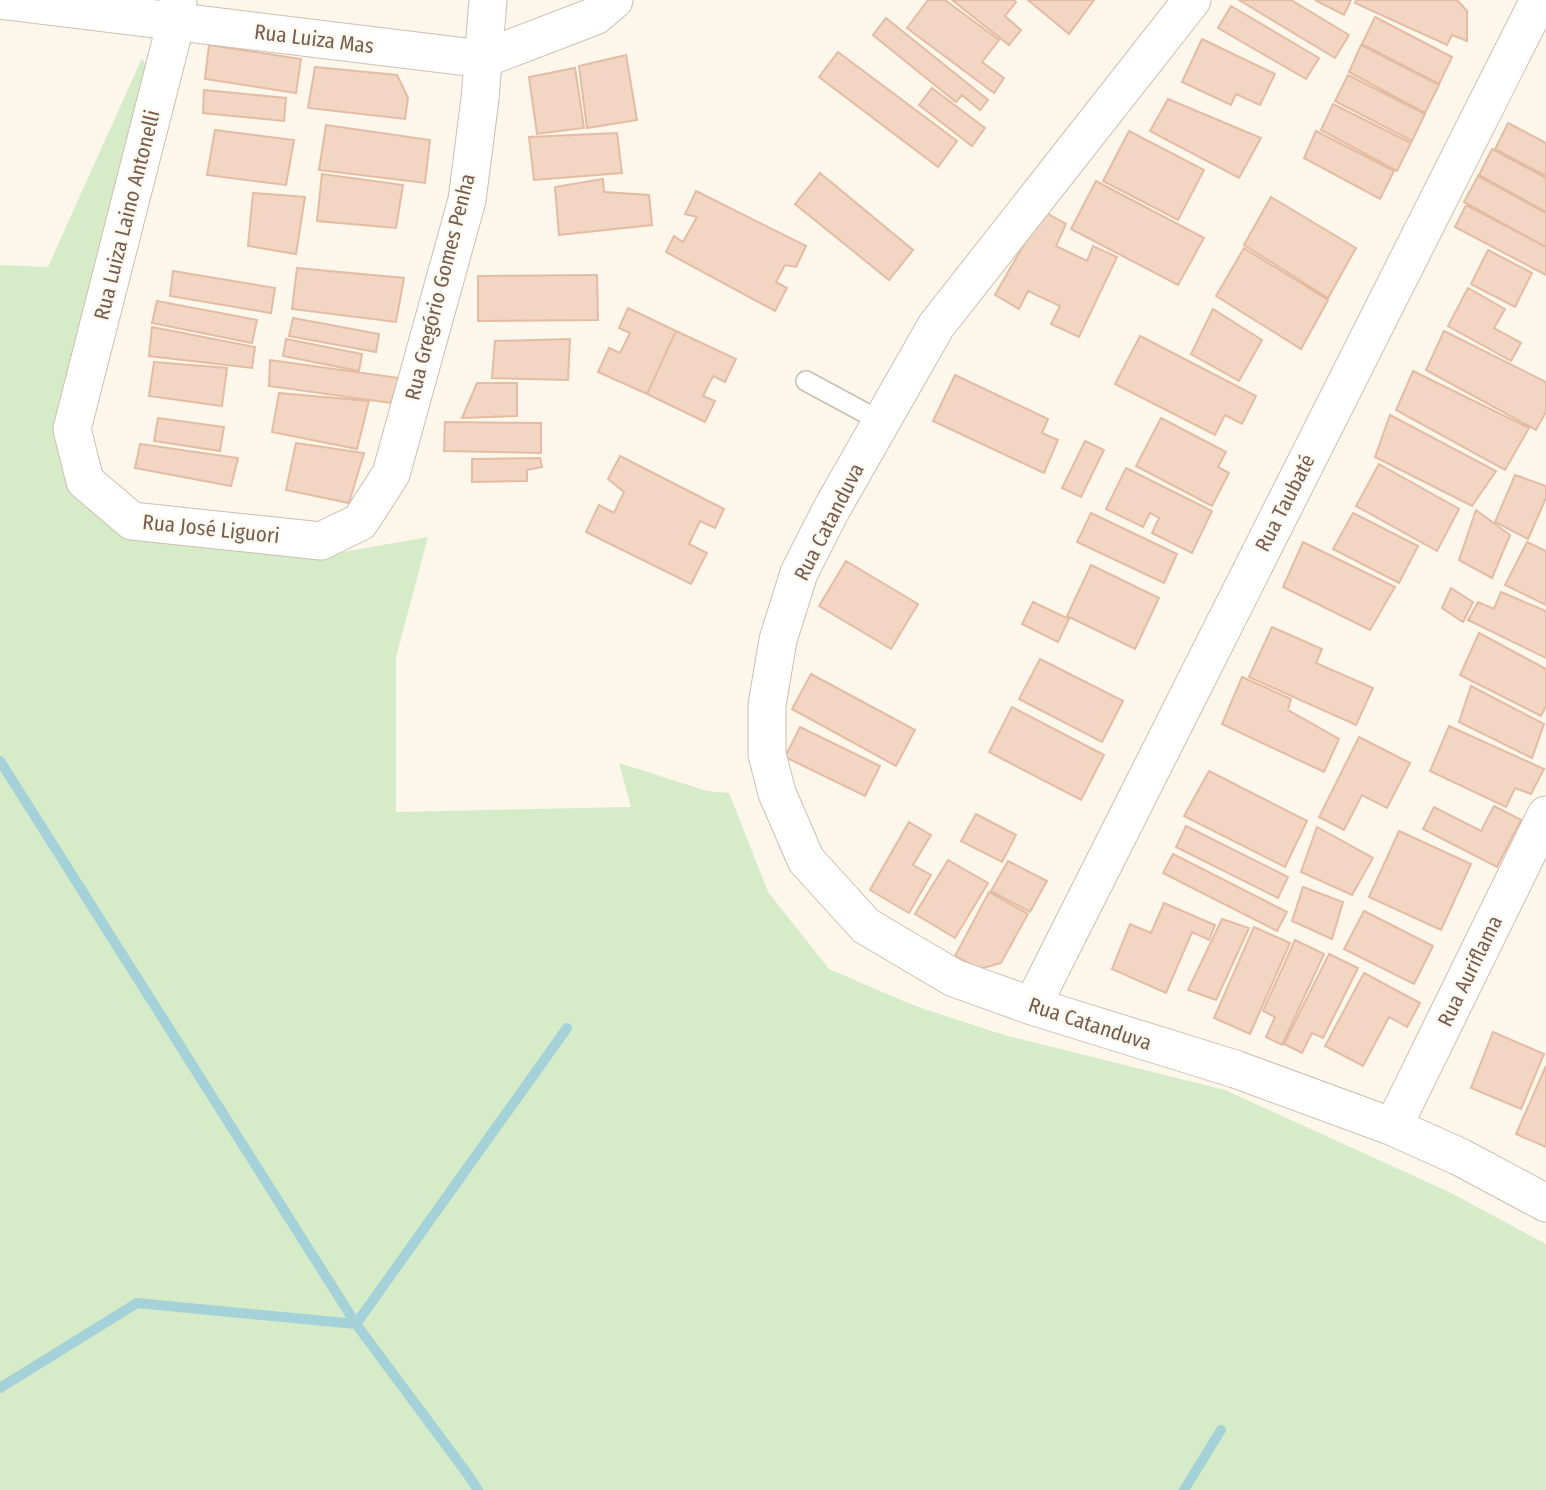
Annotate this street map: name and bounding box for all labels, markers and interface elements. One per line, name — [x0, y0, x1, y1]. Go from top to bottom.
street label: Rua Luiza Mas — [253, 19, 375, 59]
street label: Rua Luiza Laino Antonelli — [88, 107, 166, 323]
street label: Rua Gregório Gomes Penha — [399, 171, 481, 403]
street label: Rua Taubaté — [1249, 450, 1321, 556]
street label: Rua Catanduva — [788, 459, 870, 585]
street label: Rua José Liguori — [141, 509, 281, 549]
street label: Rua Auriflama — [1432, 911, 1508, 1031]
street label: Rua Catanduva — [1025, 992, 1155, 1056]

